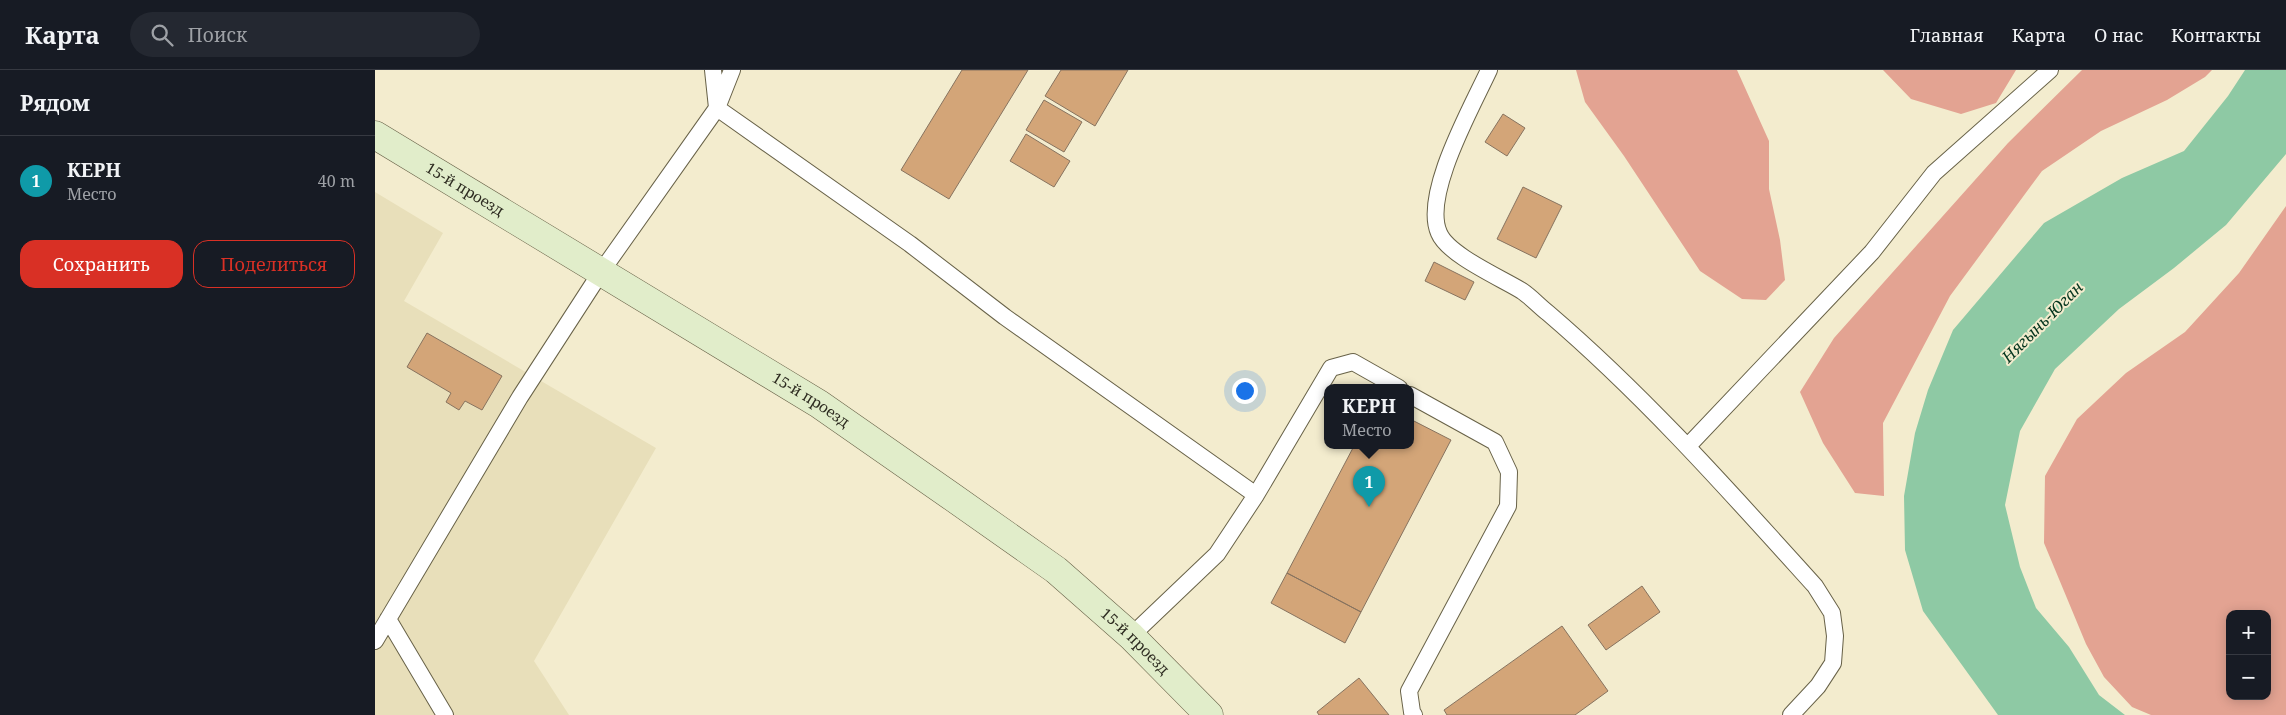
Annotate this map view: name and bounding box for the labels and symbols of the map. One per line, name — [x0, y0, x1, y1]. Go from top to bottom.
street label: 15-й проезд — [422, 157, 508, 220]
water label: Нягынь-Юган — [1996, 276, 2088, 368]
street label: 15-й проезд — [769, 367, 854, 431]
your location — [1232, 378, 1258, 404]
pin: 1 — [1353, 466, 1385, 507]
street label: 15-й проезд — [1097, 603, 1174, 678]

